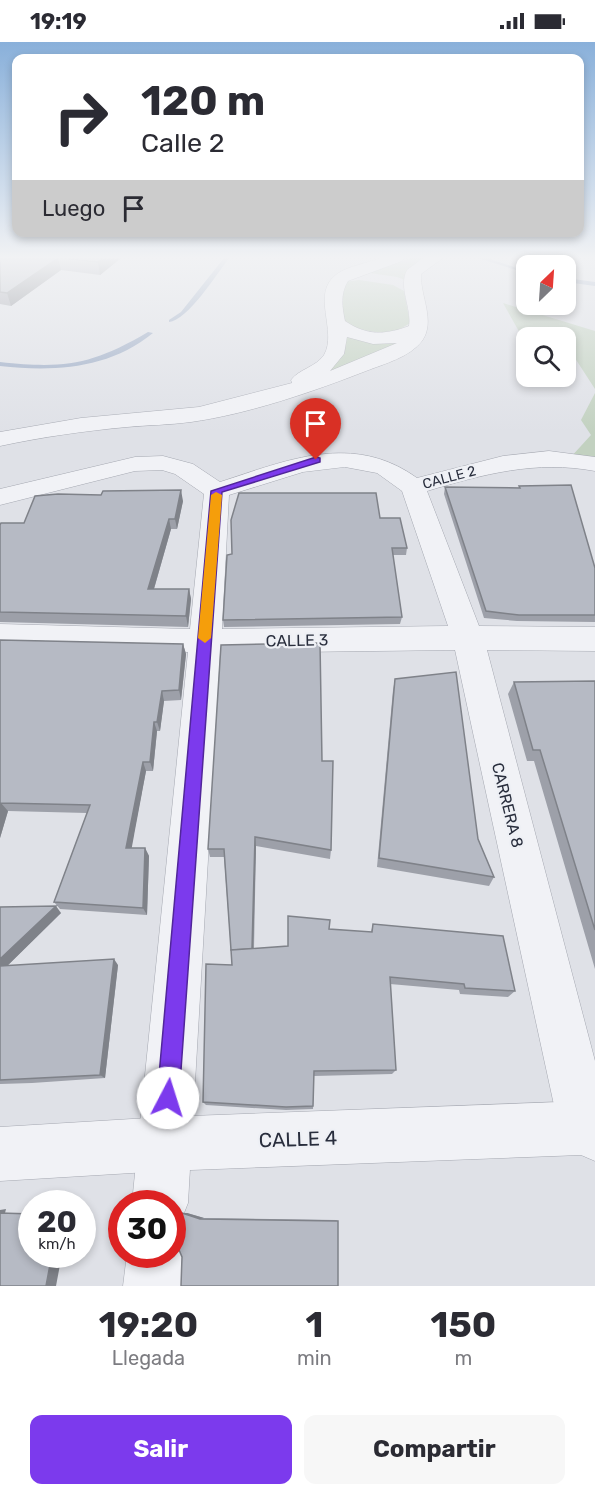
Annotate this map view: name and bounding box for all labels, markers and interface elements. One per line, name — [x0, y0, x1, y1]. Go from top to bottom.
text: 19:19 — [30, 8, 87, 35]
text: 120 m — [141, 76, 265, 126]
icon: right — [42, 78, 120, 156]
text: Calle 2 — [141, 127, 225, 159]
icon: arrive — [117, 192, 150, 225]
text: Luego — [42, 195, 105, 222]
north arrow — [516, 255, 576, 315]
map controls — [516, 255, 576, 387]
button: search — [516, 327, 576, 387]
pin — [290, 398, 341, 460]
icon: arrive — [299, 407, 332, 440]
street label: CALLE 2 — [421, 462, 478, 493]
street label: CALLE 3 — [266, 630, 328, 651]
street label: CARRERA 8 — [488, 761, 527, 850]
position arrow — [136, 1066, 200, 1130]
street label: CALLE 4 — [258, 1126, 338, 1152]
speed limit sign: 30 — [108, 1190, 186, 1268]
text: 20 — [37, 1204, 77, 1240]
text: km/h — [38, 1235, 76, 1253]
text: 19:20 — [99, 1303, 198, 1346]
text: 1 — [305, 1303, 323, 1346]
text: 150 — [431, 1303, 496, 1346]
text: Llegada — [112, 1346, 185, 1370]
text: min — [297, 1346, 332, 1370]
text: m — [454, 1346, 472, 1370]
button: Salir — [30, 1415, 292, 1484]
button: Compartir — [304, 1415, 565, 1484]

